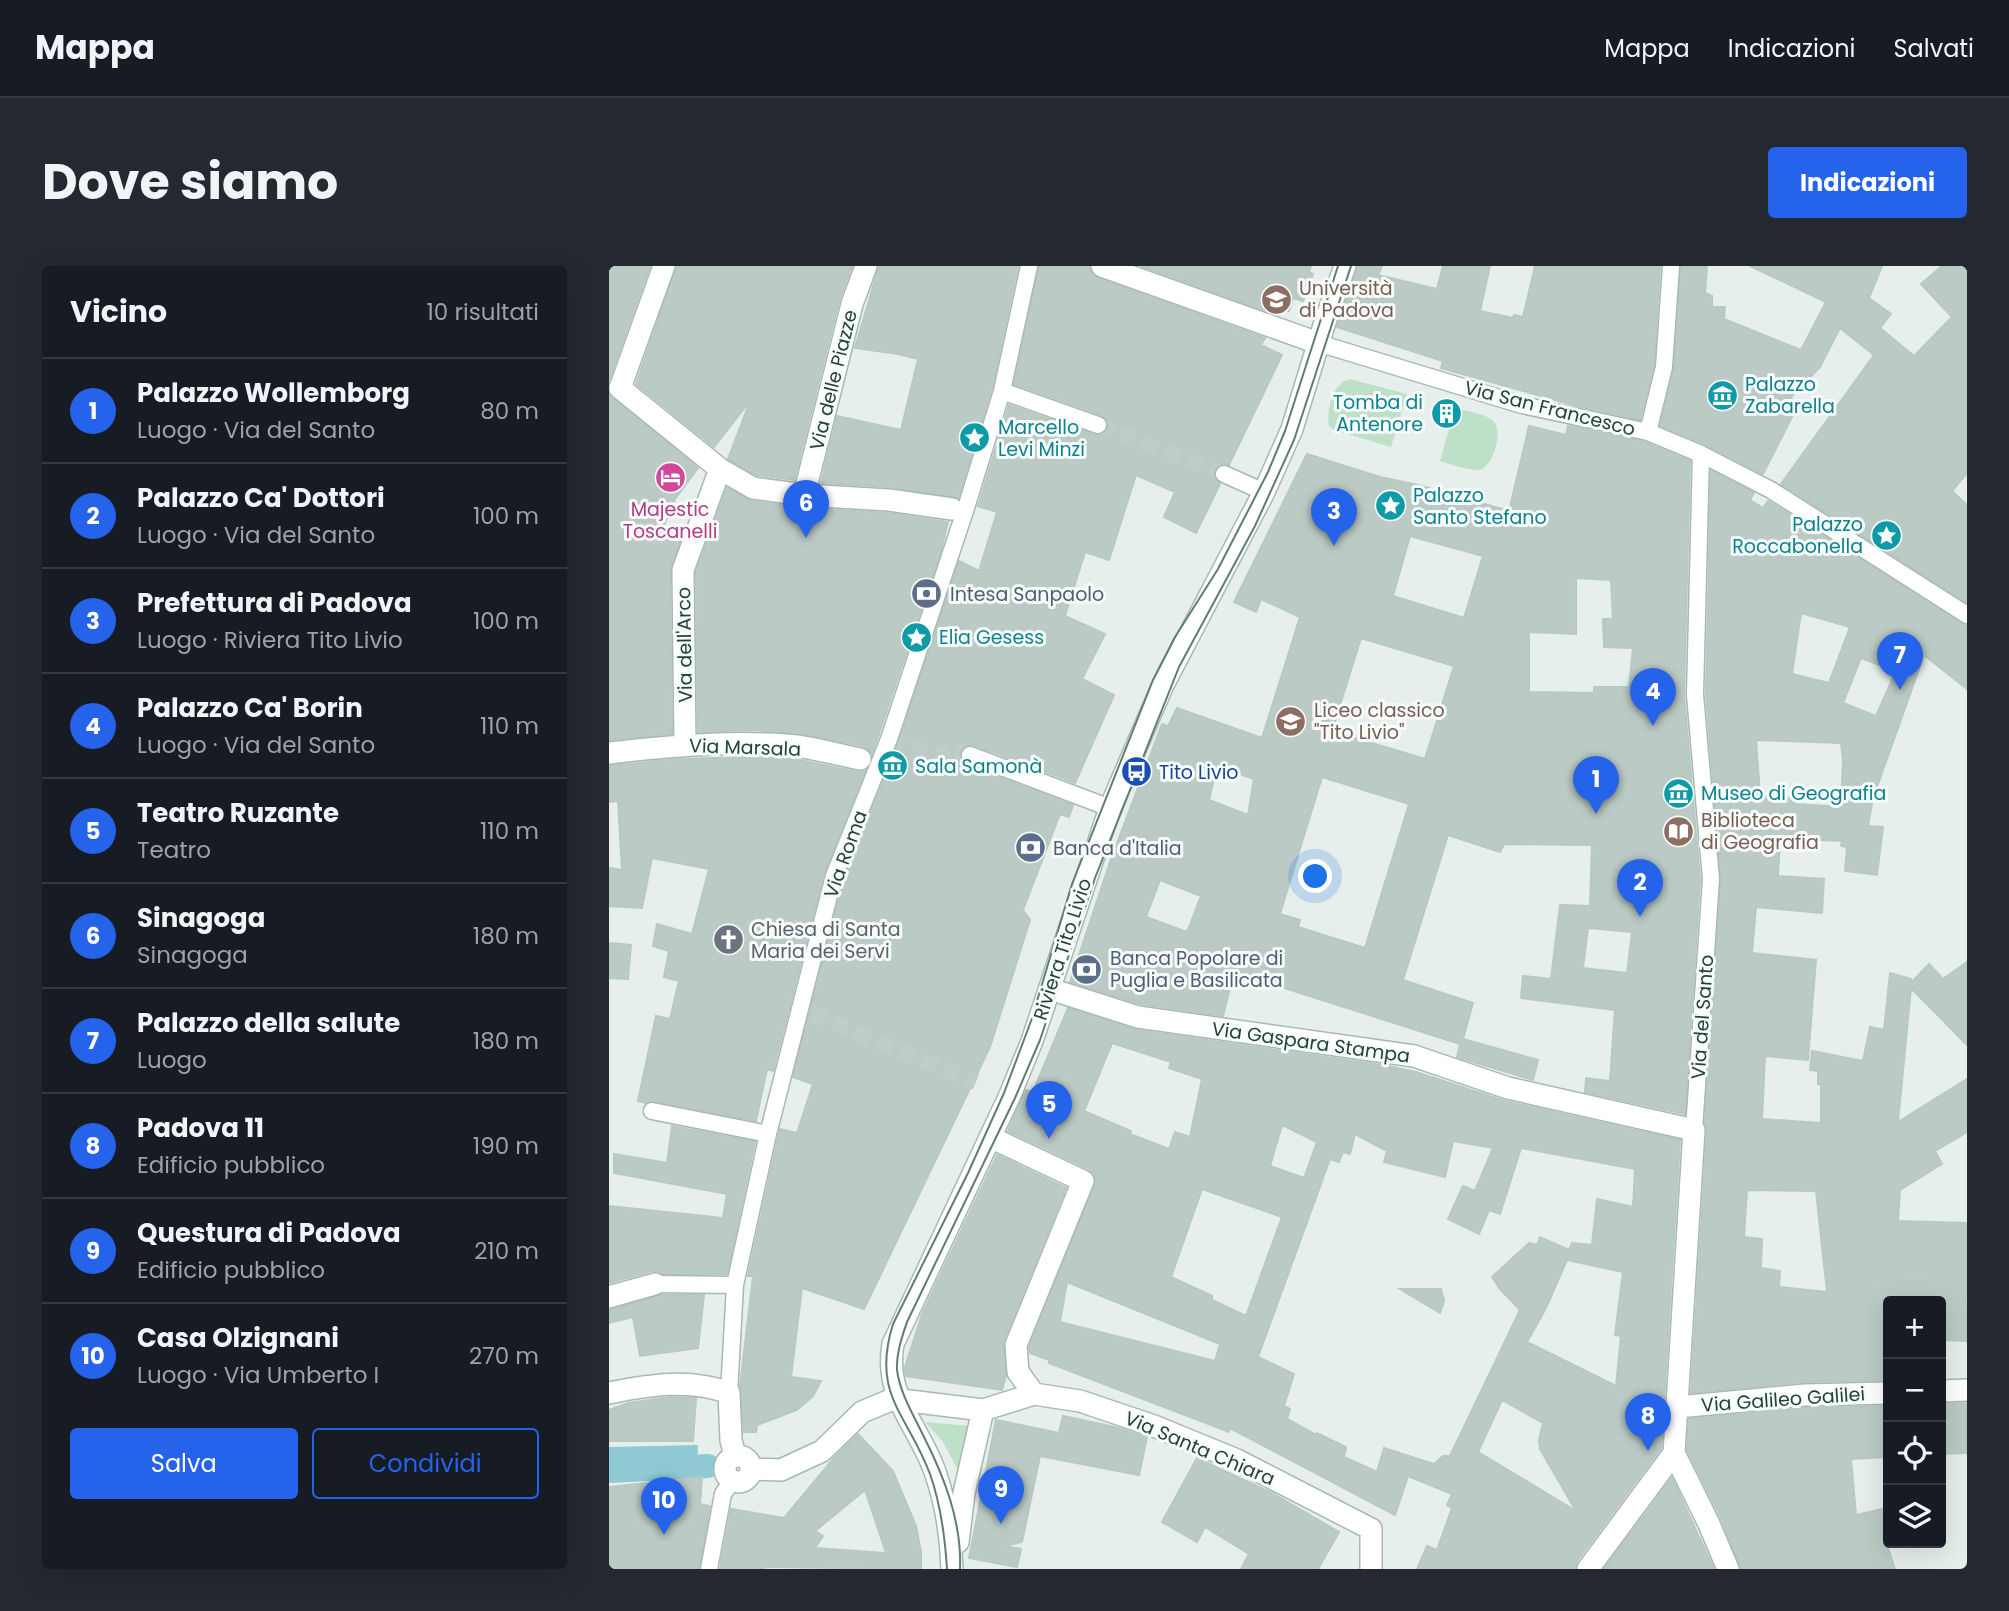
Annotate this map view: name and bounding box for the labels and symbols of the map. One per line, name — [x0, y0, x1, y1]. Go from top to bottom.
place label: Università di Padova — [1299, 275, 1394, 324]
school or university icon: Università di Padova — [1259, 282, 1293, 316]
street label: Via delle Piazze — [803, 307, 864, 453]
place label: Palazzo Zabarella — [1745, 371, 1835, 420]
street label: Via San Francesco — [1462, 374, 1638, 443]
museum icon: Palazzo Zabarella — [1705, 378, 1739, 412]
place label: Tomba di Antenore — [1333, 389, 1423, 438]
building icon: Tomba di Antenore — [1429, 396, 1463, 430]
place label: Marcello Levi Minzi — [998, 414, 1085, 463]
place icon: Marcello Levi Minzi — [958, 421, 992, 455]
hotel icon: Majestic Toscanelli — [653, 461, 687, 495]
pin: 6 — [783, 480, 829, 538]
place label: Palazzo Santo Stefano — [1413, 482, 1547, 531]
pin: 3 — [1311, 488, 1357, 546]
place icon: Palazzo Santo Stefano — [1373, 489, 1407, 523]
place label: Majestic Toscanelli — [623, 496, 717, 545]
place label: Palazzo Roccabonella — [1732, 511, 1863, 560]
place icon: Palazzo Roccabonella — [1869, 518, 1903, 552]
bank icon: Intesa Sanpaolo — [910, 577, 944, 611]
place label: Intesa Sanpaolo — [950, 581, 1104, 608]
street label: Via dell'Arco — [670, 587, 699, 703]
place icon: Elia Gesess — [899, 620, 933, 654]
place label: Elia Gesess — [939, 624, 1044, 651]
pin: 7 — [1877, 632, 1923, 690]
pin: 4 — [1630, 668, 1676, 726]
place label: Liceo classico "Tito Livio" — [1314, 697, 1445, 746]
school or university icon: Liceo classico "Tito Livio" — [1274, 704, 1308, 738]
street label: Via Marsala — [689, 732, 801, 763]
museum icon: Sala Samonà — [875, 749, 909, 783]
place label: Sala Samonà — [915, 753, 1042, 780]
bus stop icon: Tito Livio — [1119, 755, 1153, 789]
pin: 1 — [1573, 756, 1619, 814]
place label: Tito Livio — [1159, 759, 1238, 786]
museum icon: Museo di Geografia — [1661, 776, 1695, 810]
place label: Museo di Geografia — [1701, 780, 1886, 807]
street label: Via Roma — [817, 807, 874, 902]
place label: Biblioteca di Geografia — [1701, 807, 1819, 856]
library icon: Biblioteca di Geografia — [1661, 814, 1695, 848]
bank icon: Banca d'Italia — [1013, 831, 1047, 865]
place label: Banca d'Italia — [1053, 835, 1182, 862]
your location — [1298, 859, 1332, 893]
pin: 2 — [1617, 859, 1663, 917]
street label: Riviera Tito Livio — [1027, 875, 1098, 1024]
place label: Chiesa di Santa Maria dei Servi — [751, 916, 901, 965]
church icon: Chiesa di Santa Maria dei Servi — [711, 923, 745, 957]
place label: Banca Popolare di Puglia e Basilicata — [1110, 945, 1283, 994]
bank icon: Banca Popolare di Puglia e Basilicata — [1070, 952, 1104, 986]
street label: Via del Santo — [1685, 954, 1720, 1080]
street label: Via Gaspara Stampa — [1210, 1015, 1412, 1070]
pin: 5 — [1026, 1081, 1072, 1139]
street label: Via Galileo Galilei — [1700, 1380, 1866, 1419]
pin: 8 — [1625, 1393, 1671, 1451]
street label: Via Santa Chiara — [1121, 1405, 1279, 1492]
pin: 9 — [978, 1466, 1024, 1524]
pin: 10 — [641, 1477, 687, 1535]

